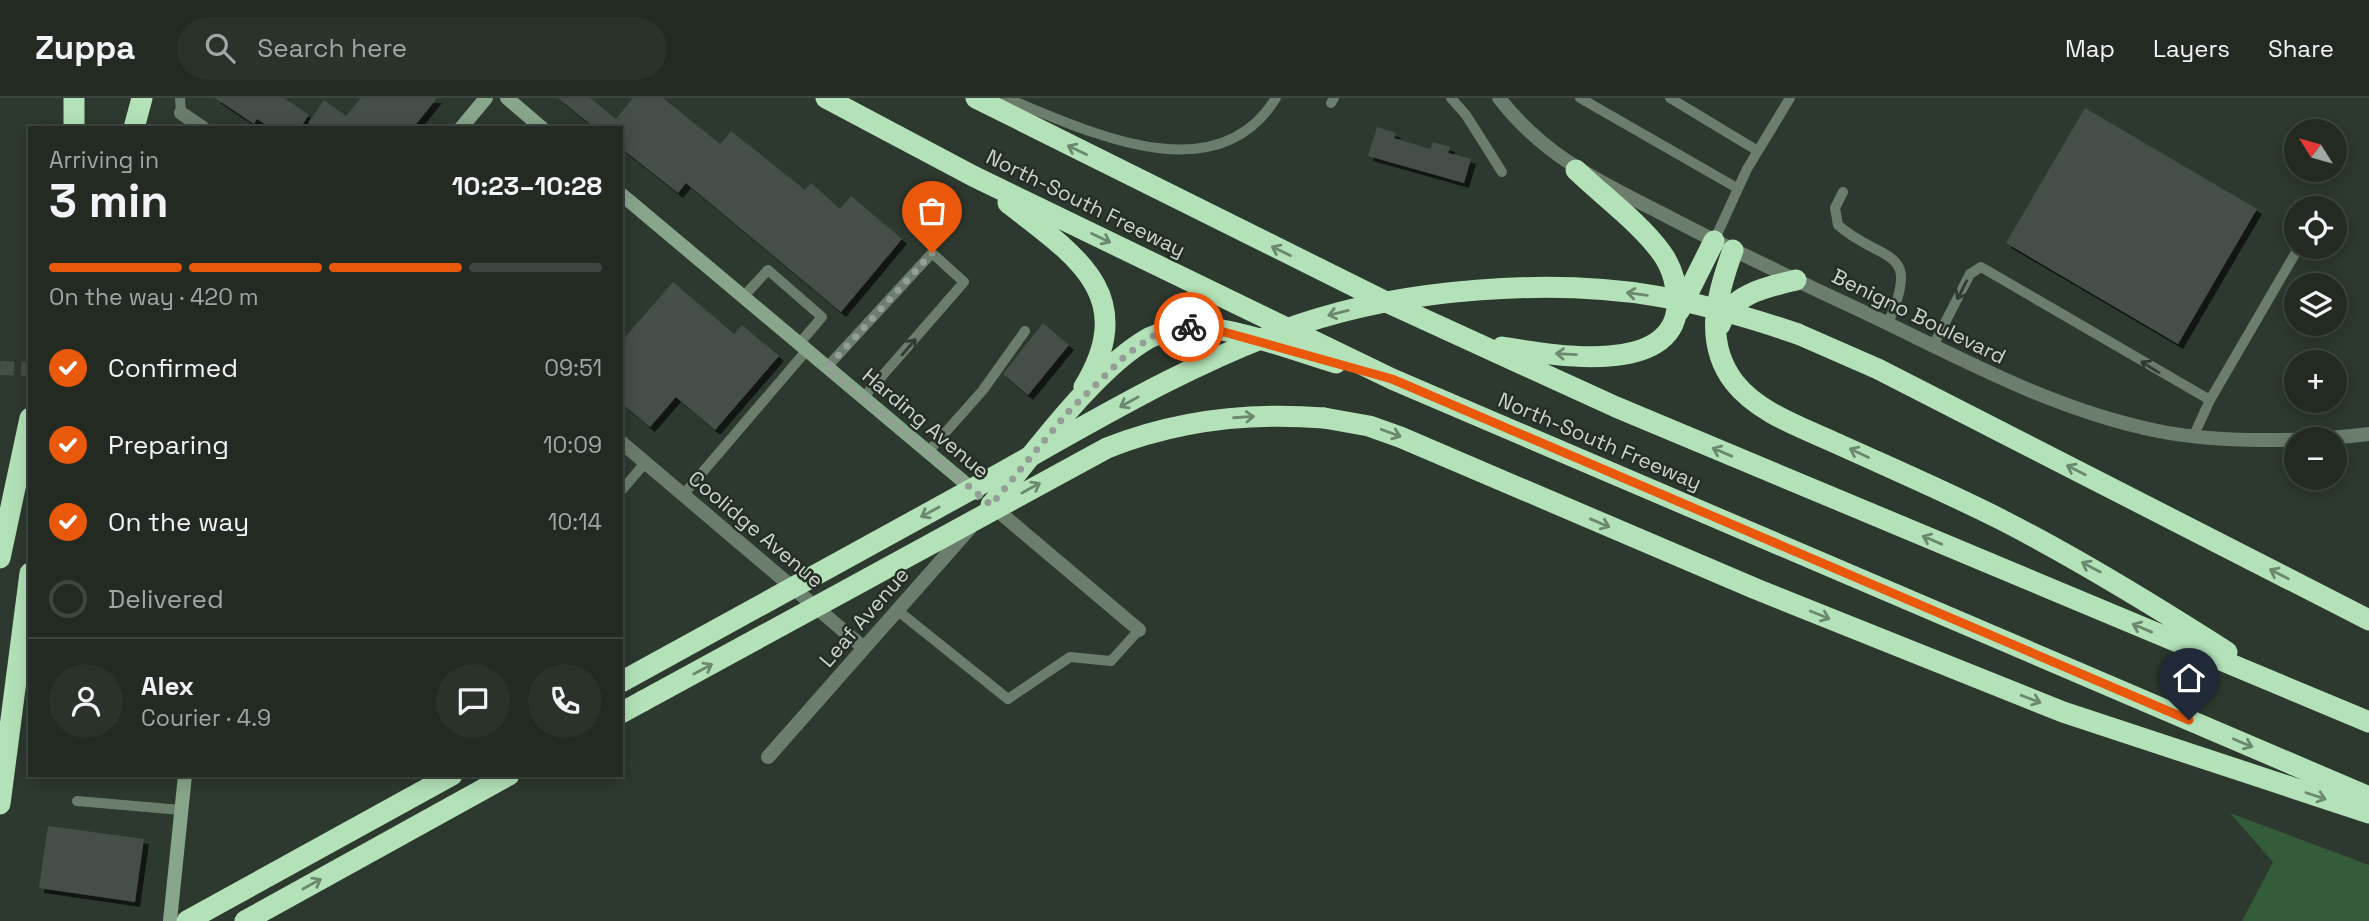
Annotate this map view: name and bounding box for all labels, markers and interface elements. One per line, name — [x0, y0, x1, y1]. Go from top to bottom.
search box — [177, 17, 667, 80]
text: Zuppa — [35, 27, 135, 69]
icon: search — [201, 29, 239, 67]
text: Search here — [257, 31, 407, 65]
text: Map — [2065, 33, 2115, 64]
text: Layers — [2153, 33, 2230, 64]
text: Share — [2268, 33, 2334, 64]
north arrow — [2284, 119, 2347, 182]
map controls — [2284, 119, 2347, 490]
one-way arrow — [1067, 142, 1088, 156]
street label: North-South Freeway — [982, 143, 1190, 263]
text: Arriving in — [49, 145, 159, 175]
text: 10:23–10:28 — [452, 169, 602, 203]
text: 3 min — [49, 172, 169, 230]
pin — [902, 181, 962, 253]
icon: bag — [913, 192, 951, 230]
button: locate — [2284, 196, 2347, 259]
one-way arrow — [1090, 231, 1111, 245]
one-way arrow — [1271, 243, 1292, 257]
street label: Benigno Boulevard — [1828, 262, 2010, 370]
button: layers — [2284, 273, 2347, 336]
one-way arrow — [1954, 279, 1968, 300]
text: On the way · 420 m — [49, 282, 259, 312]
one-way arrow — [1626, 287, 1649, 300]
courier — [1154, 292, 1224, 362]
one-way arrow — [1327, 307, 1350, 320]
icon: bike — [1170, 308, 1208, 346]
one-way arrow — [901, 338, 917, 356]
one-way arrow — [1555, 347, 1577, 360]
icon: check — [49, 349, 87, 387]
button: + — [2284, 350, 2347, 413]
text: Confirmed — [108, 351, 238, 385]
text: 09:51 — [544, 353, 602, 383]
one-way arrow — [2141, 359, 2161, 373]
street label: Harding Avenue — [857, 362, 995, 484]
street label: North-South Freeway — [1494, 386, 1706, 496]
one-way arrow — [1120, 395, 1140, 409]
one-way arrow — [1233, 410, 1255, 423]
icon: check — [49, 426, 87, 464]
button: − — [2284, 427, 2347, 490]
text: Preparing — [108, 428, 229, 462]
one-way arrow — [1379, 428, 1401, 441]
text: 10:09 — [543, 430, 602, 460]
one-way arrow — [1711, 445, 1733, 458]
one-way arrow — [1848, 446, 1870, 459]
one-way arrow — [2066, 463, 2087, 477]
street label: Coolidge Avenue — [683, 465, 829, 593]
one-way arrow — [1020, 481, 1041, 494]
icon: check — [49, 503, 87, 541]
text: On the way — [108, 505, 249, 539]
one-way arrow — [920, 505, 941, 519]
text: 10:14 — [548, 507, 602, 537]
one-way arrow — [1589, 517, 1610, 530]
one-way arrow — [1921, 533, 1943, 546]
one-way arrow — [2081, 560, 2101, 574]
street label: Leaf Avenue — [813, 561, 915, 673]
one-way arrow — [2269, 567, 2290, 580]
text: Delivered — [108, 582, 224, 616]
one-way arrow — [1808, 609, 1830, 622]
one-way arrow — [2131, 620, 2153, 633]
pin — [2159, 648, 2219, 720]
icon: home — [2170, 659, 2208, 697]
one-way arrow — [692, 662, 713, 675]
button: person — [49, 664, 123, 738]
button: chat — [436, 664, 510, 738]
button: phone — [528, 664, 602, 738]
text: Alex — [141, 669, 194, 703]
one-way arrow — [2019, 694, 2041, 707]
text: Courier · 4.9 — [141, 703, 271, 733]
one-way arrow — [2232, 737, 2253, 750]
one-way arrow — [2305, 790, 2327, 803]
one-way arrow — [301, 877, 322, 890]

